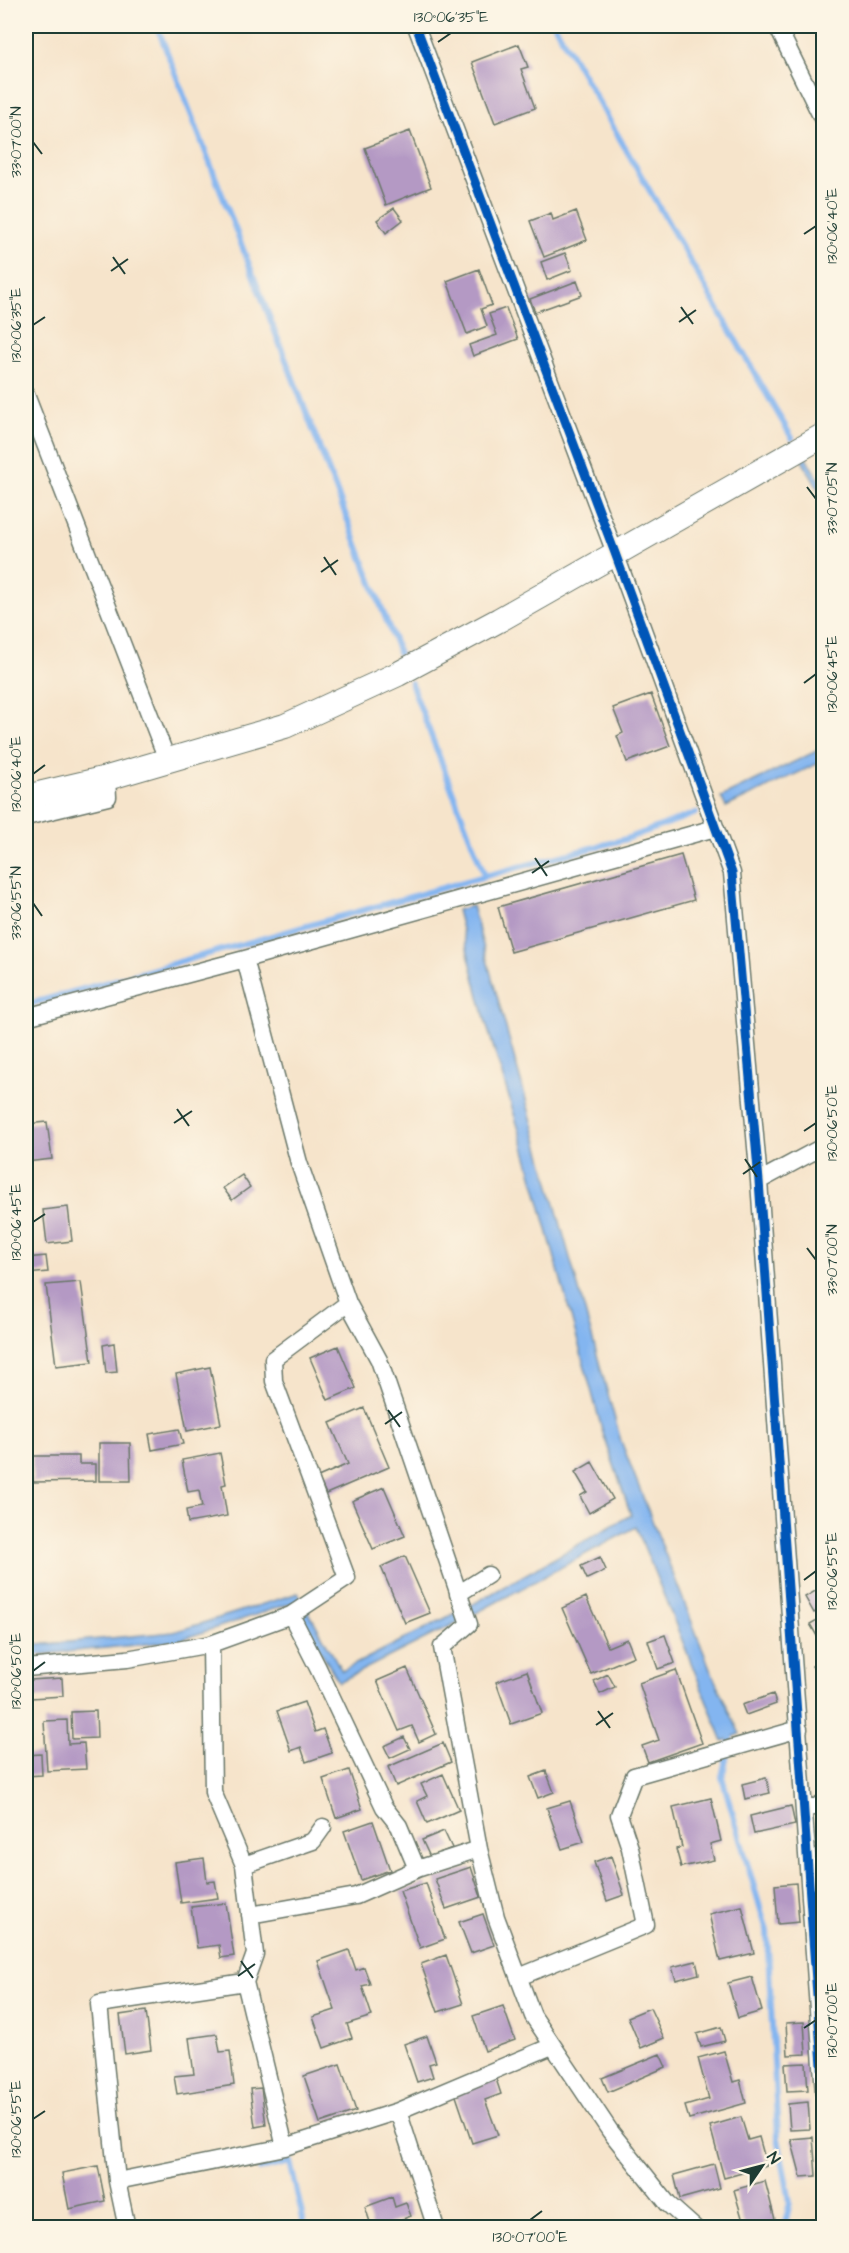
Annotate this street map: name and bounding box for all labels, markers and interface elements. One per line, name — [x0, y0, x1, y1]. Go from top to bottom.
text: 130°06'35"E — [414, 7, 488, 28]
text: 33°07'00"N — [6, 106, 27, 178]
text: 130°06'40"E — [822, 188, 843, 264]
text: 130°06'35"E — [6, 288, 27, 362]
text: 33°07'05"N — [822, 463, 843, 535]
text: 130°06'45"E — [822, 635, 843, 712]
text: 130°06'40"E — [6, 736, 27, 812]
text: 33°06'55"N — [6, 866, 27, 940]
text: 130°06'50"E — [822, 1085, 843, 1161]
text: 130°06'45"E — [6, 1183, 27, 1260]
text: 33°07'00"N — [822, 1224, 843, 1296]
text: 130°06'55"E — [822, 1532, 843, 1610]
text: 130°06'50"E — [6, 1633, 27, 1709]
text: 130°07'00"E — [822, 1982, 843, 2057]
text: 130°06'55"E — [6, 2080, 27, 2158]
north arrow — [732, 2136, 792, 2196]
text: N — [762, 2148, 785, 2168]
text: 130°07'00"E — [493, 2227, 568, 2248]

